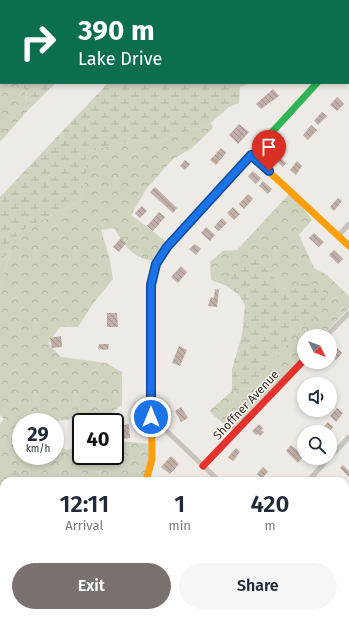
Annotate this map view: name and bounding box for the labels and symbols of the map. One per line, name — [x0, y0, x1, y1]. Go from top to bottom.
pin — [252, 130, 286, 171]
north arrow — [297, 329, 337, 369]
street label: Shoffner Avenue — [210, 367, 282, 443]
position arrow — [130, 396, 172, 438]
speed limit sign: 40 — [72, 413, 124, 465]

